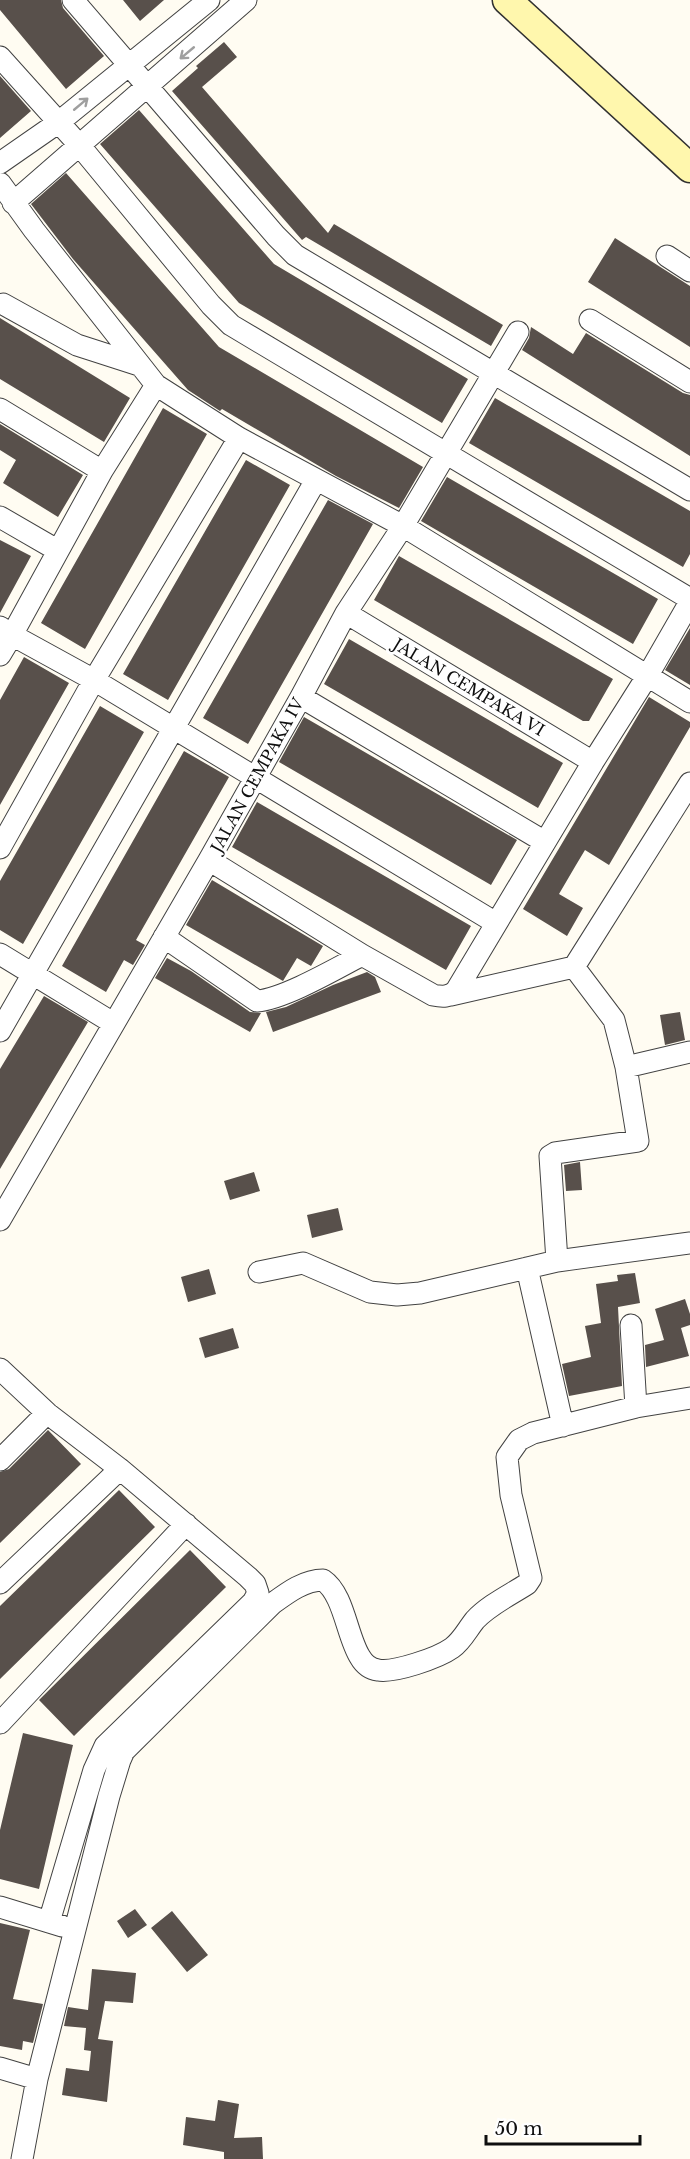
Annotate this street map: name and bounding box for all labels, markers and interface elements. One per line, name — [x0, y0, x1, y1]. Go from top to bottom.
one-way arrow — [180, 46, 195, 60]
one-way arrow — [73, 97, 89, 110]
street label: JALAN CEMPAKA VI — [388, 633, 548, 740]
street label: JALAN CEMPAKA IV — [205, 694, 308, 858]
scale bar — [486, 2108, 640, 2146]
text: 50 m — [495, 2118, 543, 2140]

